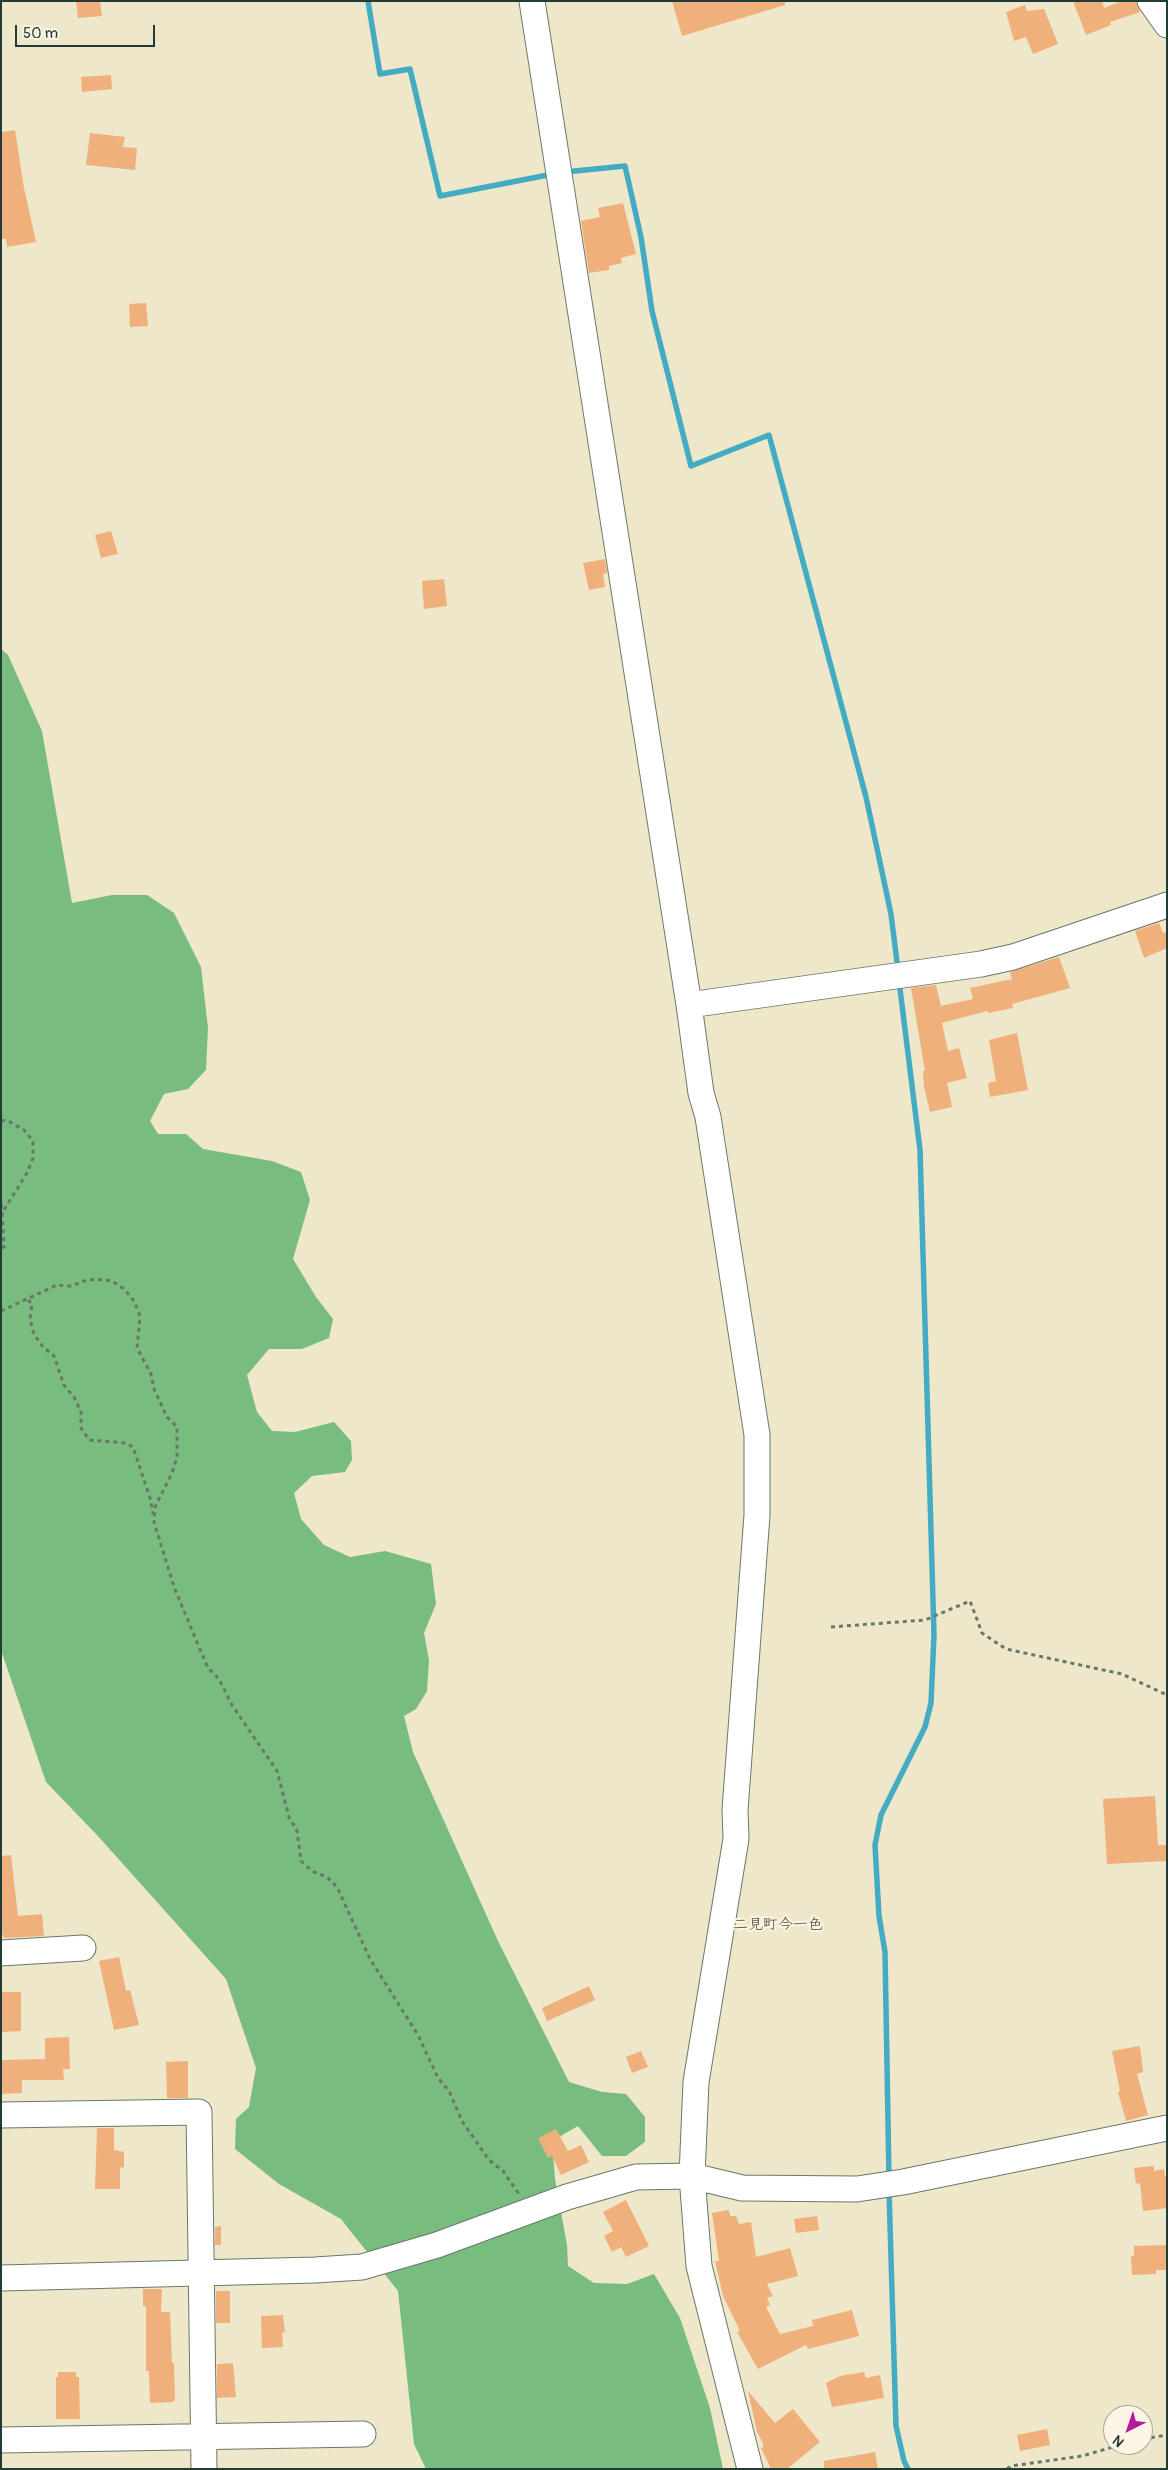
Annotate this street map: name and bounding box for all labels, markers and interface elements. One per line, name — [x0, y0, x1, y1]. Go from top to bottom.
scale bar — [18, 15, 158, 47]
text: 50 m — [23, 24, 58, 43]
district label: 二見町今一色 — [733, 1916, 823, 1934]
north arrow — [1103, 2405, 1153, 2455]
text: N — [1109, 2431, 1128, 2450]

